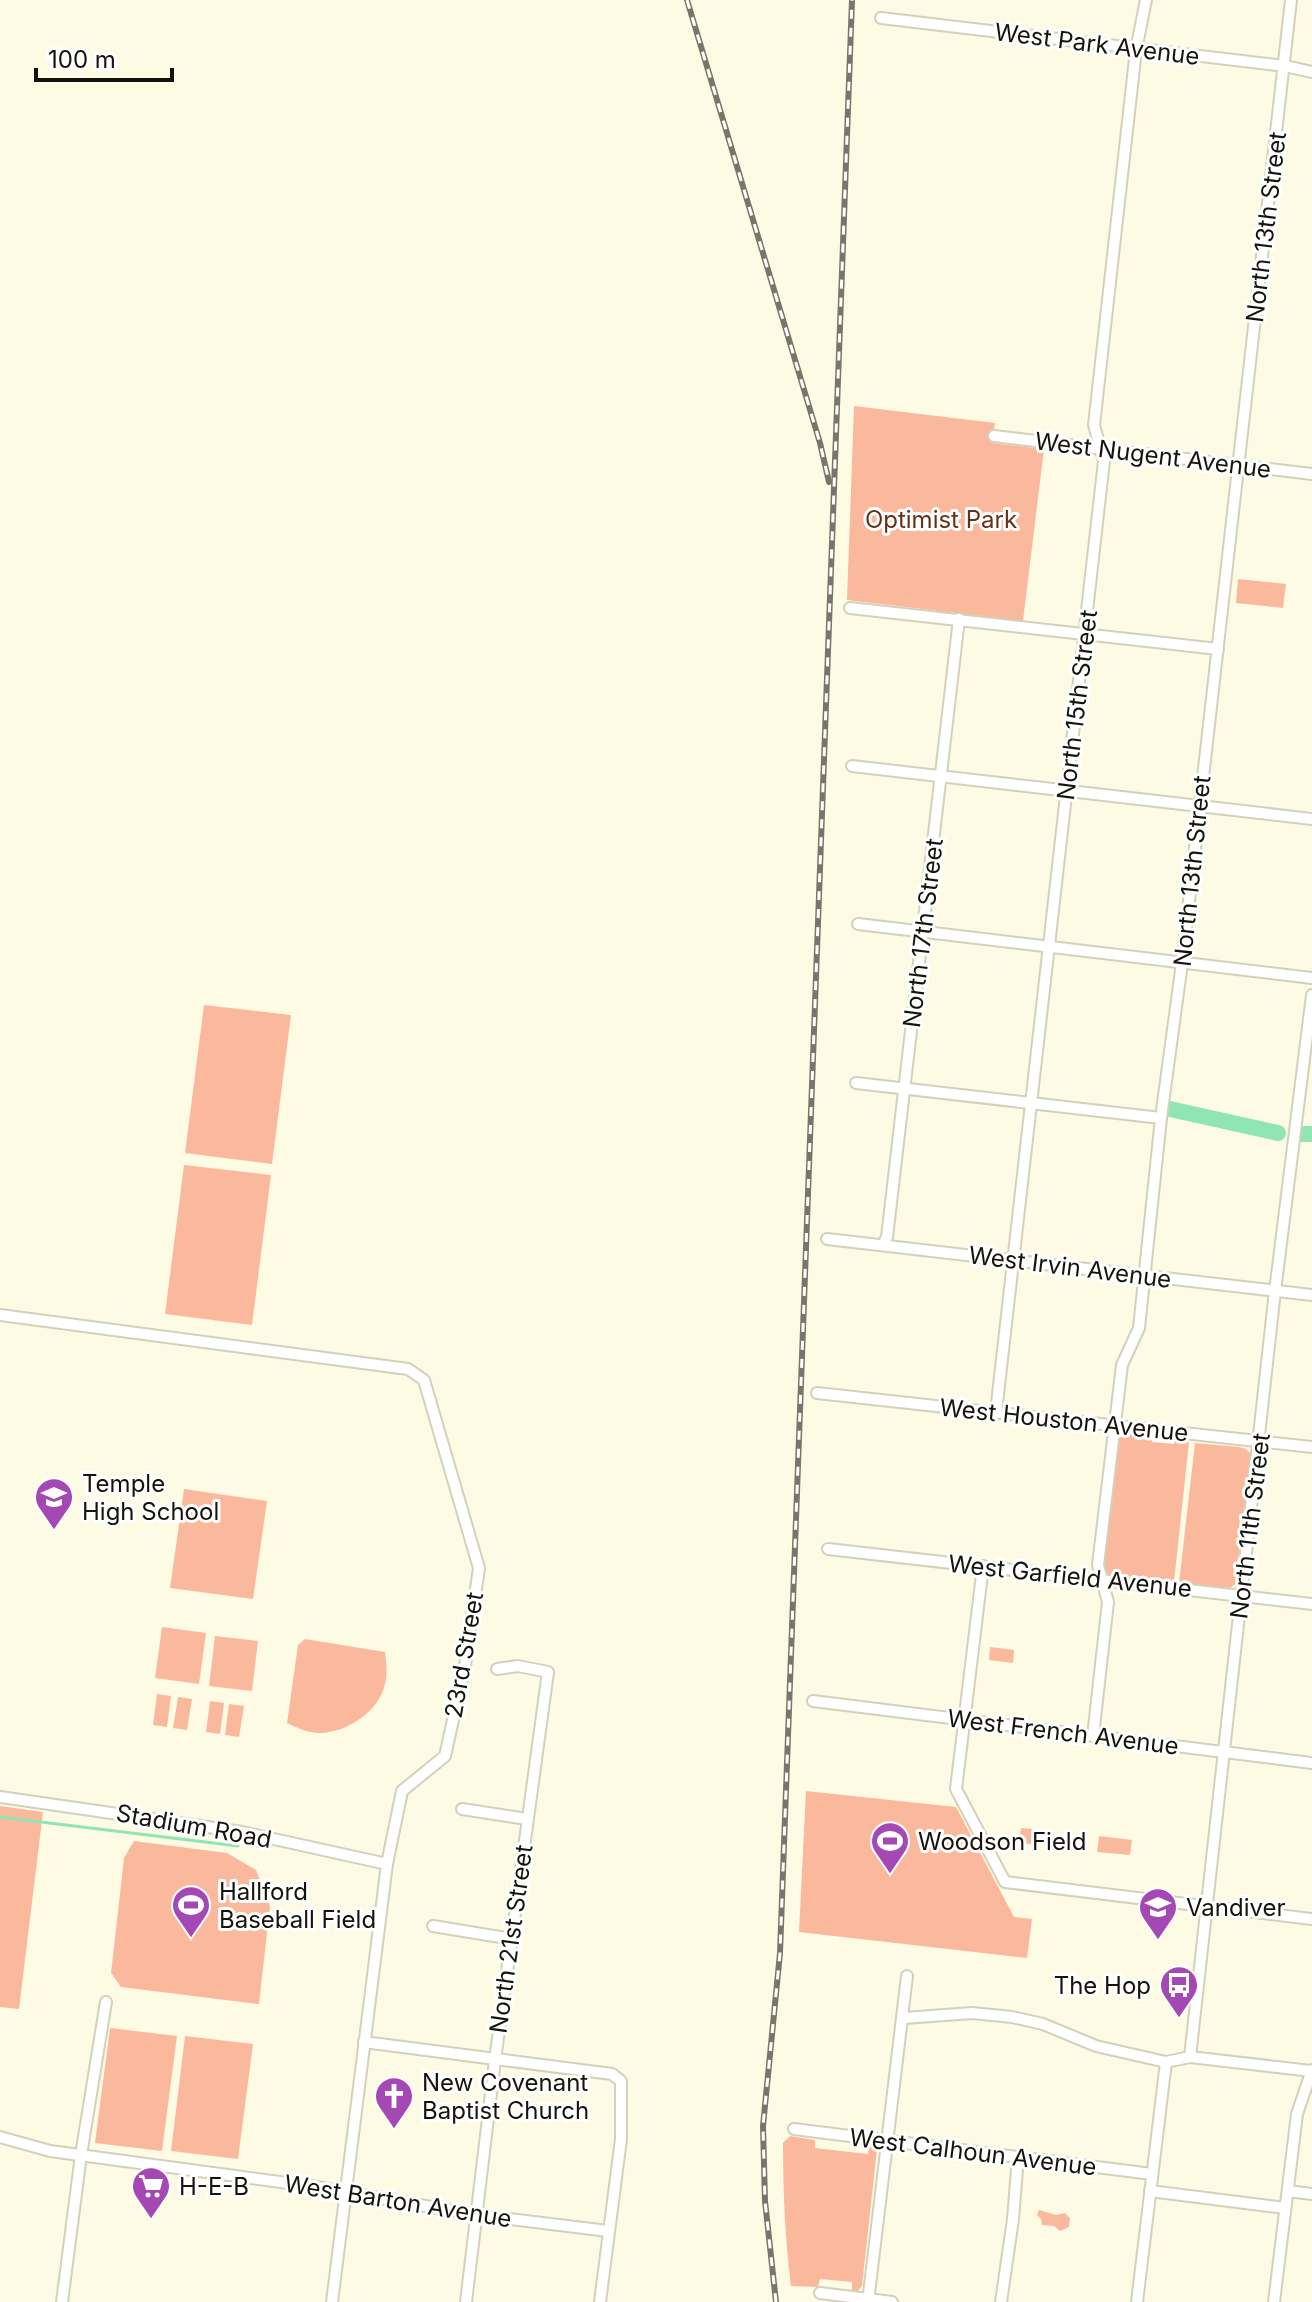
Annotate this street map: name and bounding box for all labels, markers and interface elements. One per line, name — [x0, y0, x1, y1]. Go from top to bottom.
street label: West Park Avenue — [993, 17, 1201, 71]
scale bar — [36, 32, 172, 82]
text: 100 m — [48, 45, 116, 74]
street label: North 13th Street — [1240, 130, 1292, 324]
street label: West Nugent Avenue — [1033, 426, 1273, 484]
park label: Optimist Park — [865, 505, 1017, 534]
street label: North 15th Street — [1051, 608, 1103, 802]
street label: North 13th Street — [1168, 774, 1216, 968]
street label: North 17th Street — [897, 837, 949, 1029]
street label: West Irvin Avenue — [967, 1240, 1173, 1294]
street label: West Houston Avenue — [938, 1393, 1190, 1447]
street label: North 11th Street — [1224, 1431, 1276, 1621]
place label: Temple High School — [82, 1469, 219, 1526]
school or university icon: Temple High School — [33, 1476, 75, 1531]
street label: West Garfield Avenue — [947, 1549, 1193, 1603]
street label: 23rd Street — [439, 1590, 489, 1720]
street label: West French Avenue — [946, 1703, 1180, 1761]
street label: Stadium Road — [114, 1798, 274, 1854]
sports icon: Woodson Field — [869, 1820, 911, 1875]
place label: Woodson Field — [918, 1827, 1086, 1856]
street label: North 21st Street — [483, 1843, 539, 2035]
place label: Hallford Baseball Field — [219, 1877, 376, 1934]
sports icon: Hallford Baseball Field — [170, 1884, 212, 1939]
school or university icon: Vandiver — [1137, 1886, 1179, 1941]
place label: Vandiver — [1186, 1893, 1286, 1922]
bus stop icon: The Hop — [1158, 1964, 1200, 2019]
place label: The Hop — [1054, 1971, 1151, 2000]
place label: New Covenant Baptist Church — [422, 2068, 589, 2125]
church icon: New Covenant Baptist Church — [373, 2075, 415, 2130]
street label: West Calhoun Avenue — [848, 2122, 1098, 2182]
supermarket icon: H-E-B — [130, 2165, 172, 2220]
street label: West Barton Avenue — [282, 2169, 514, 2233]
place label: H-E-B — [179, 2172, 249, 2201]

